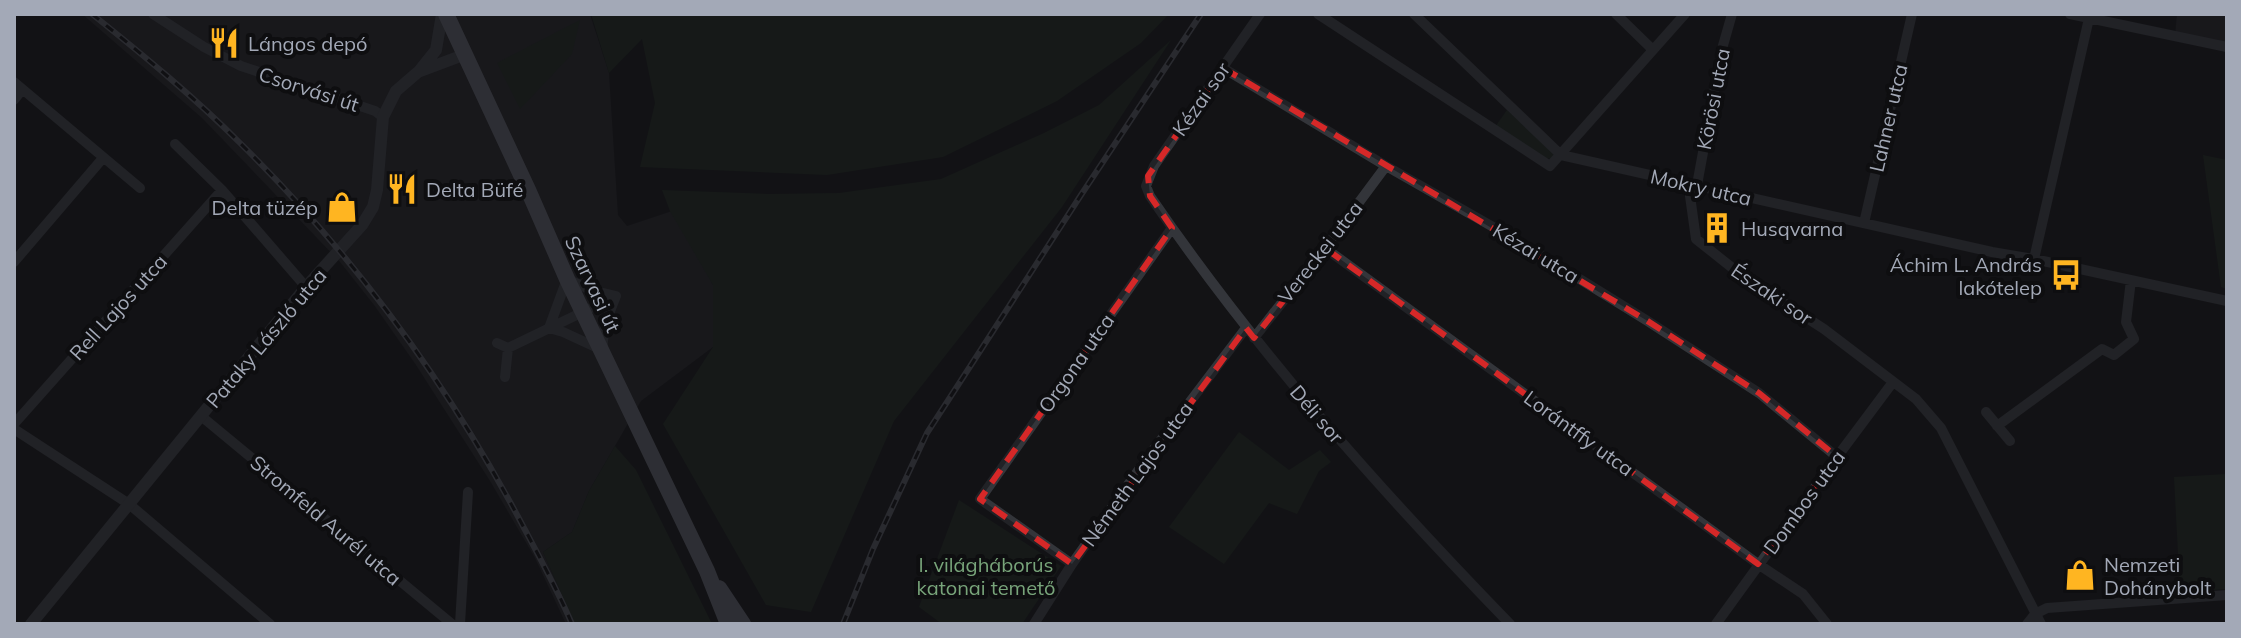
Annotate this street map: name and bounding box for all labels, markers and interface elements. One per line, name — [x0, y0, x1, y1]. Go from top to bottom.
restaurant icon: Lángos depó — [207, 26, 241, 60]
place label: Lángos depó — [248, 31, 368, 56]
street label: Körösi utca — [1691, 46, 1735, 152]
street label: Kézai sor — [1167, 57, 1236, 141]
street label: Csorvási út — [256, 61, 362, 117]
street label: Lahner utca — [1863, 62, 1913, 174]
street label: Mokry utca — [1648, 163, 1754, 211]
restaurant icon: Delta Büfé — [385, 172, 419, 206]
place label: Delta Büfé — [426, 177, 523, 202]
shop icon: Delta tüzép — [325, 190, 359, 224]
place label: Delta tüzép — [212, 195, 318, 220]
street label: Vereckei utca — [1272, 196, 1368, 308]
building icon: Husqvarna — [1700, 211, 1734, 245]
place label: Husqvarna — [1741, 216, 1843, 241]
street label: Kézai utca — [1488, 218, 1584, 288]
street label: Szarvasi út — [560, 232, 626, 336]
street label: Rell Lajos utca — [64, 249, 172, 365]
place label: Áchim L. András lakótelep — [1890, 252, 2042, 300]
street label: Északi sor — [1727, 258, 1818, 331]
bus stop icon: Áchim L. András lakótelep — [2049, 258, 2083, 292]
street label: Pataky László utca — [200, 263, 332, 413]
street label: Orgona utca — [1033, 309, 1119, 417]
street label: Déli sor — [1285, 380, 1350, 449]
street label: Lorántffy utca — [1519, 385, 1639, 481]
street label: Németh Lajos utca — [1076, 397, 1198, 551]
street label: Dombos utca — [1758, 445, 1850, 559]
street label: Stromfeld Aurél utca — [245, 450, 407, 590]
park label: I. világháborús katonai temető — [917, 552, 1055, 600]
place label: Nemzeti Dohánybolt — [2104, 552, 2212, 600]
shop icon: Nemzeti Dohánybolt — [2063, 558, 2097, 592]

